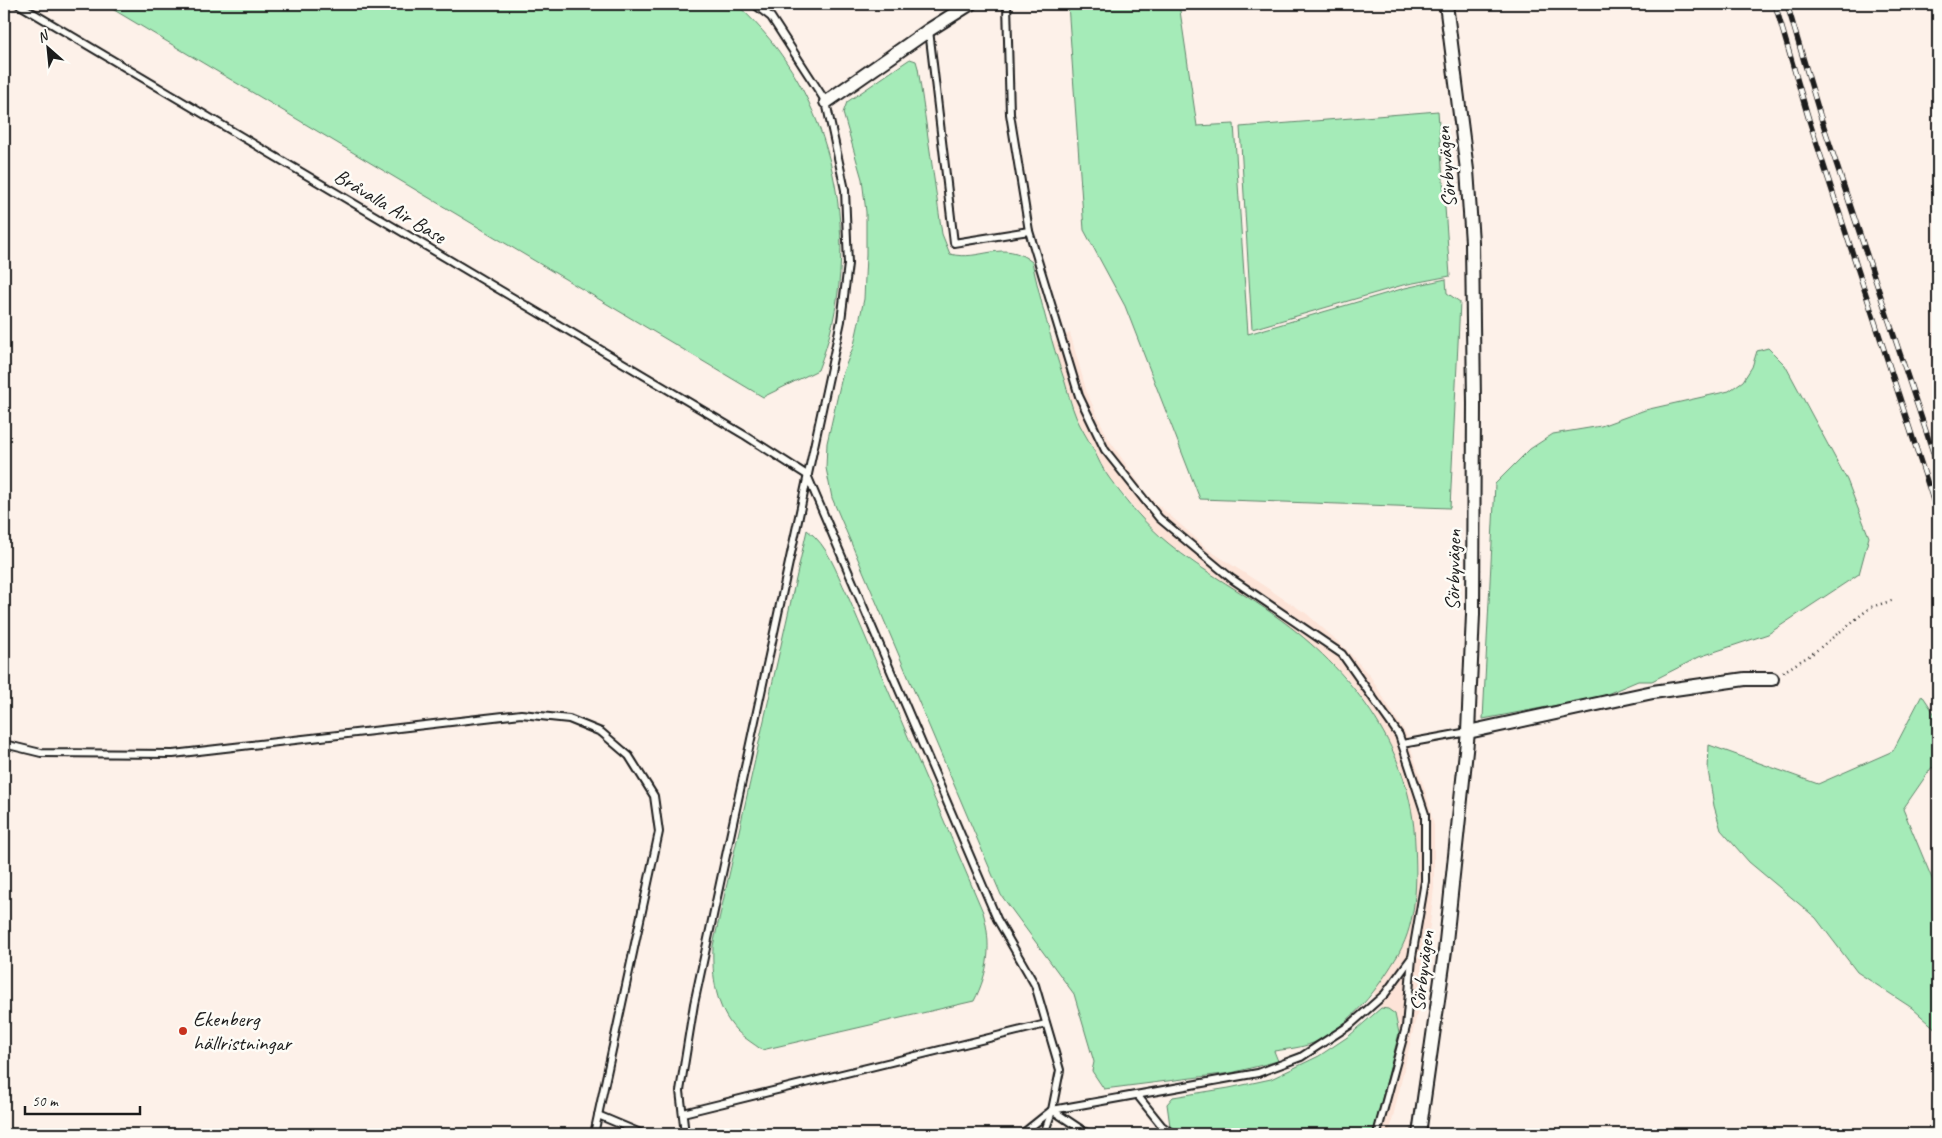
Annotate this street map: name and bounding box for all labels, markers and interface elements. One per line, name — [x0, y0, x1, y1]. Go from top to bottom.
north arrow — [22, 22, 72, 72]
text: N — [35, 26, 52, 46]
street label: Sörbyvägen — [1429, 125, 1462, 209]
street label: Bråvalla Air Base — [330, 163, 451, 250]
street label: Sörbyvägen — [1439, 529, 1467, 611]
street label: Sörbyvägen — [1404, 929, 1440, 1013]
place label: Ekenberg hällristningar — [193, 1006, 293, 1056]
marker: Ekenberg hällristningar — [177, 1025, 189, 1037]
scale bar — [25, 1083, 140, 1115]
text: 50 m — [32, 1092, 59, 1111]

